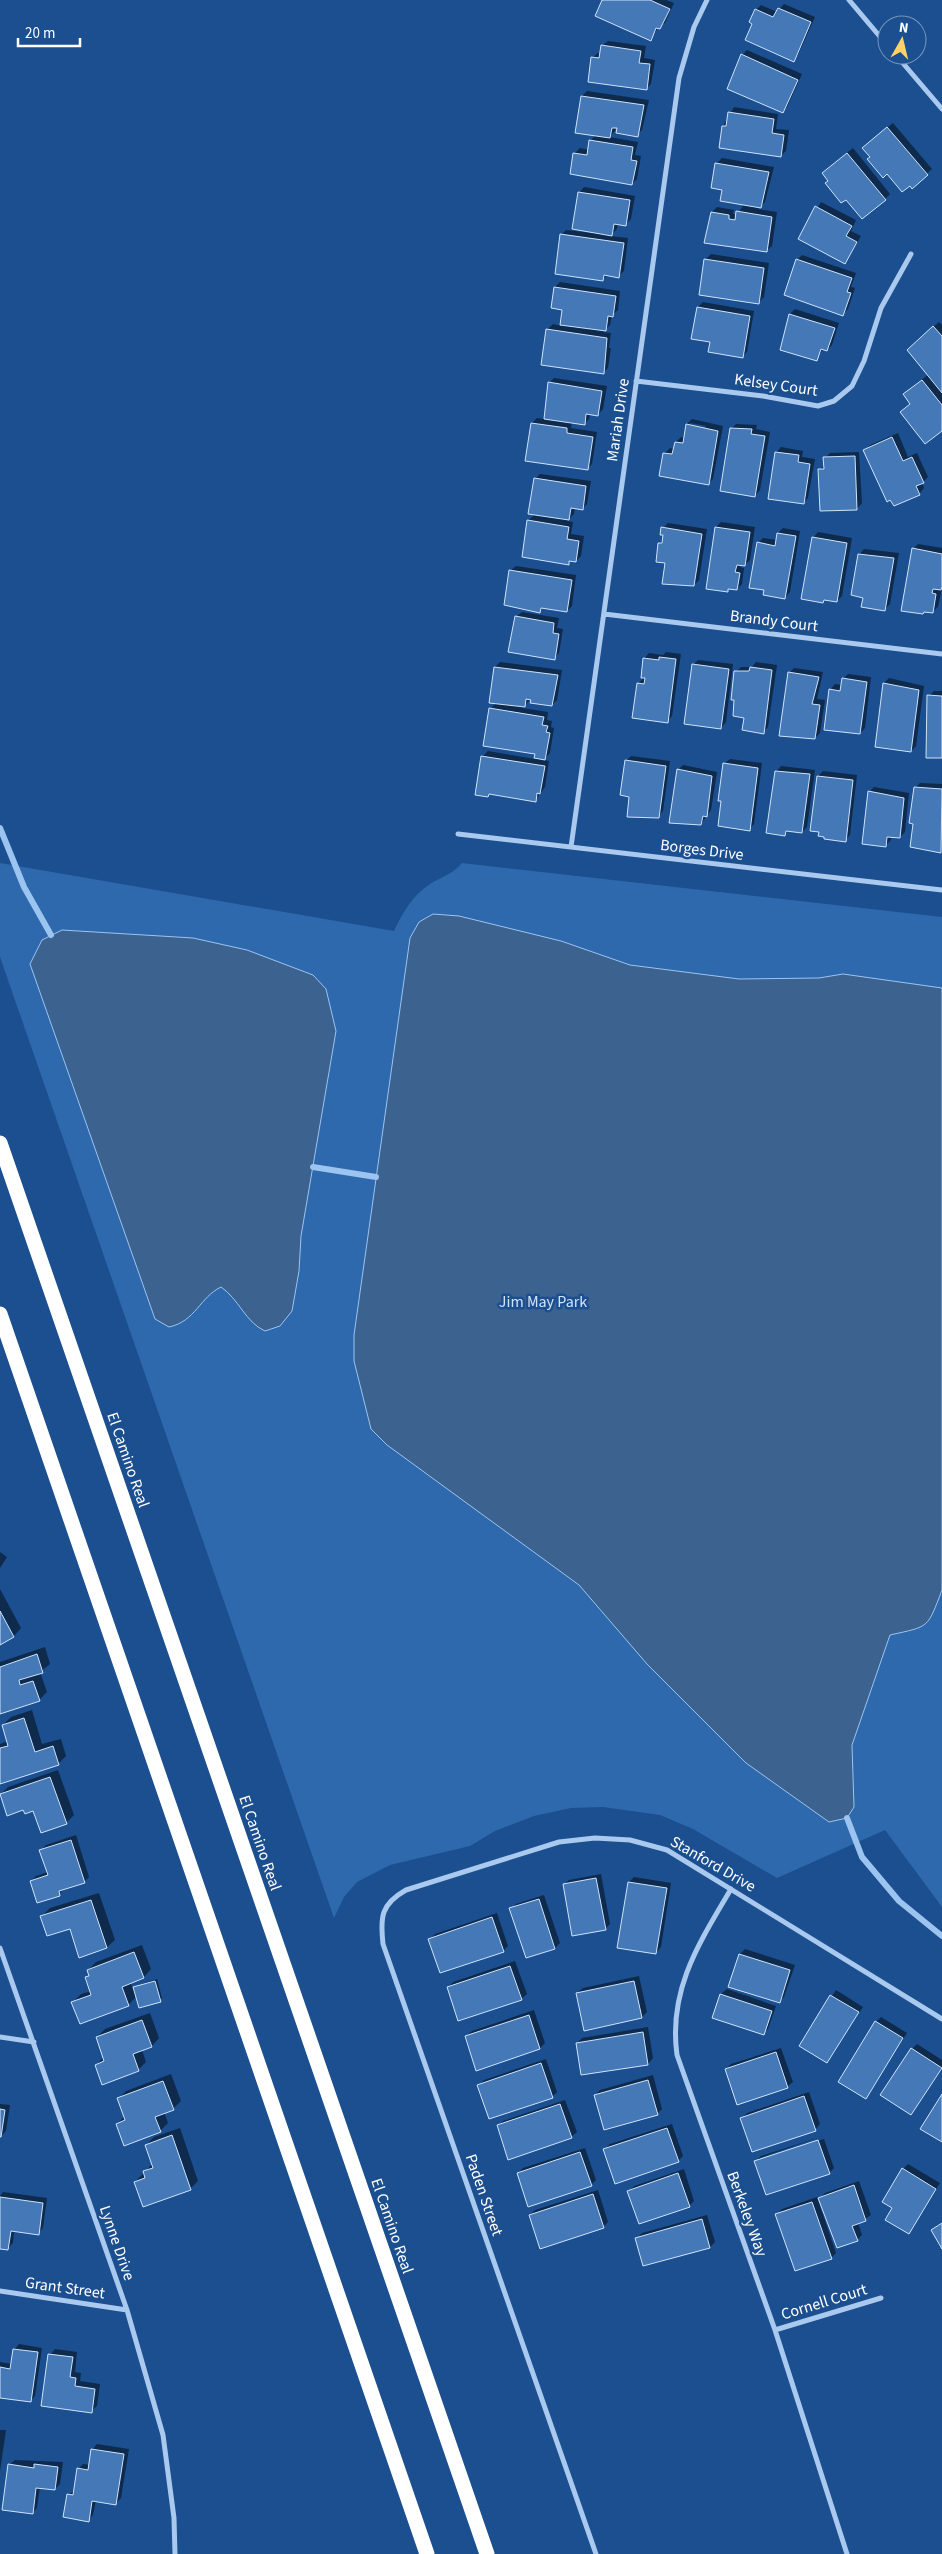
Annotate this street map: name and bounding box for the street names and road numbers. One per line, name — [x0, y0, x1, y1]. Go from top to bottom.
street label: Kelsey Court — [733, 368, 820, 402]
street label: Mariah Drive — [601, 377, 635, 463]
street label: Brandy Court — [729, 605, 820, 637]
street label: Borges Drive — [659, 834, 745, 866]
street label: El Camino Real — [101, 1409, 155, 1511]
street label: El Camino Real — [233, 1792, 287, 1894]
street label: Stanford Drive — [666, 1831, 760, 1897]
street label: Paden Street — [460, 2151, 508, 2239]
street label: Berkeley Way — [721, 2168, 773, 2260]
street label: El Camino Real — [365, 2175, 419, 2277]
street label: Lynne Drive — [94, 2203, 140, 2284]
street label: Grant Street — [24, 2272, 107, 2305]
street label: Cornell Court — [778, 2278, 870, 2326]

